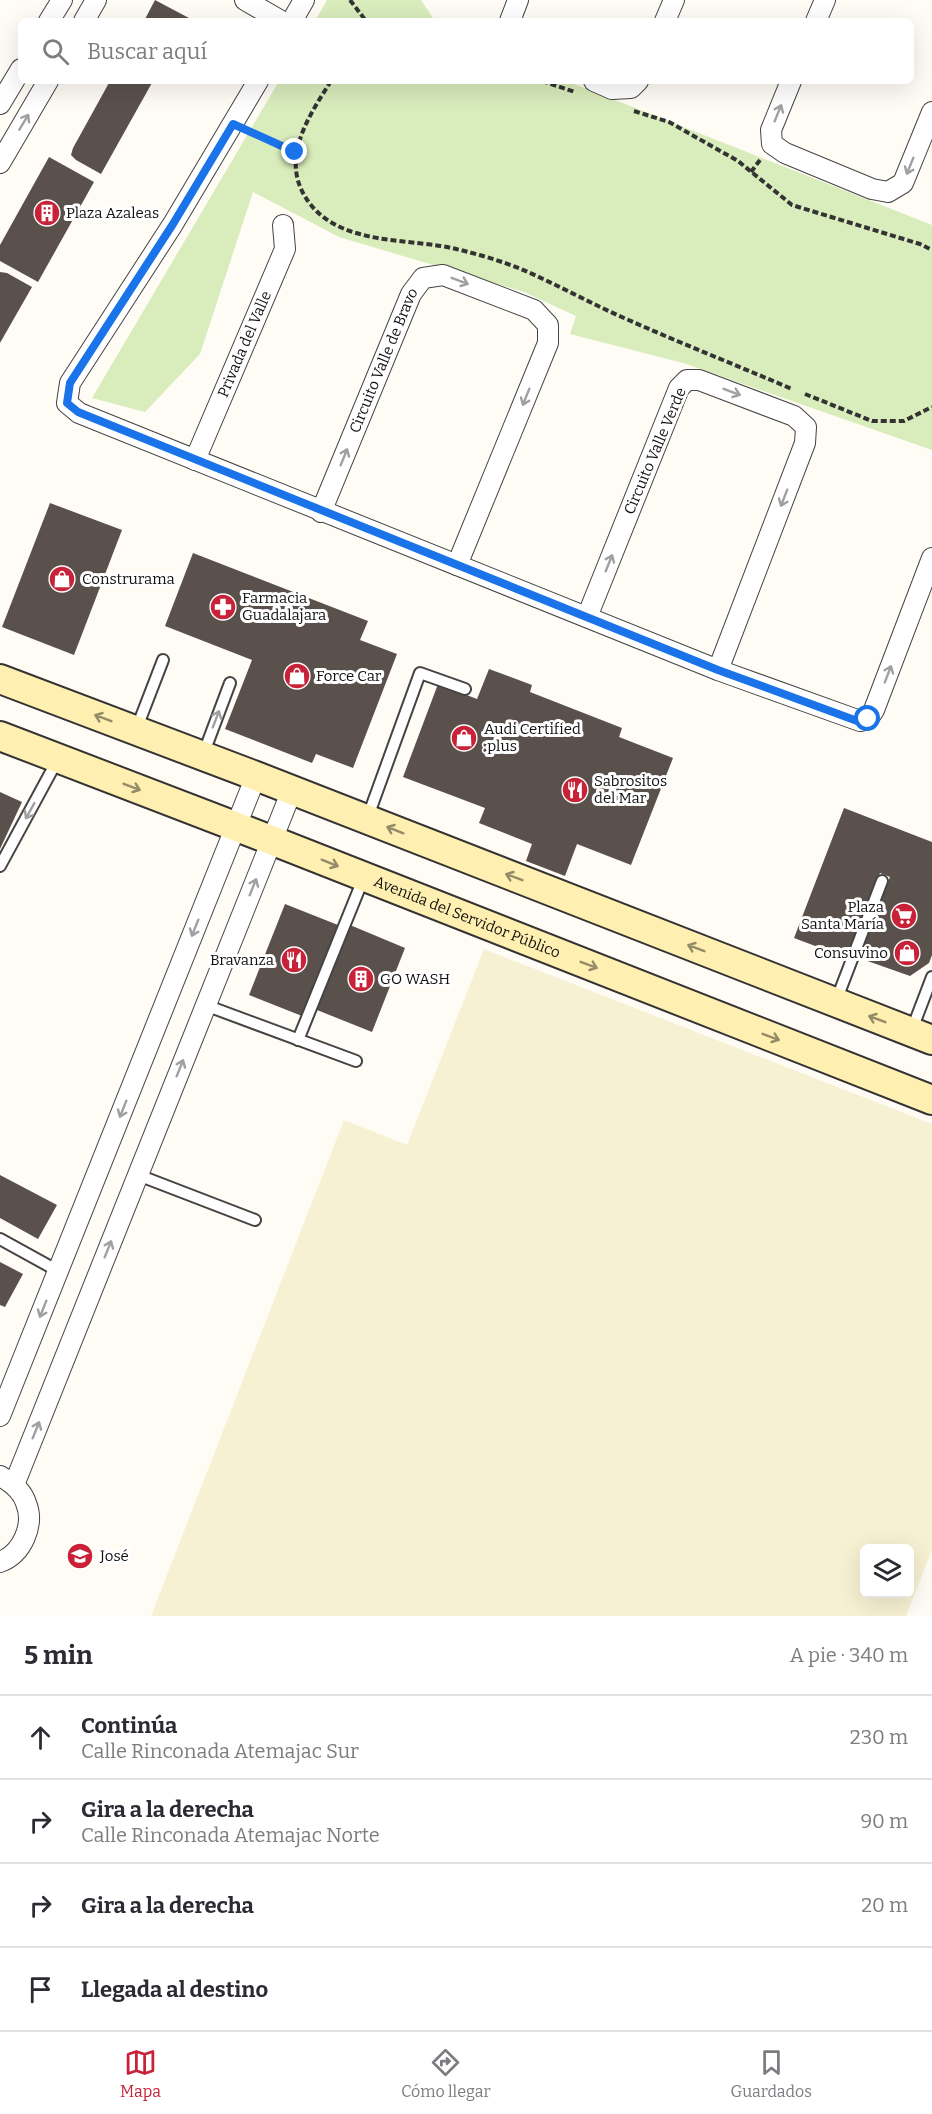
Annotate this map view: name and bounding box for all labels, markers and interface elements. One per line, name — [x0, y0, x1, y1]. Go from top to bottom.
search box — [18, 18, 914, 84]
icon: search — [39, 35, 72, 68]
text: Buscar aquí — [87, 38, 207, 65]
one-way arrow — [773, 104, 784, 123]
one-way arrow — [19, 114, 31, 131]
route end — [281, 138, 307, 164]
one-way arrow — [904, 156, 915, 175]
building icon: Plaza Azaleas — [32, 198, 62, 228]
place label: Plaza Azaleas — [66, 204, 159, 222]
one-way arrow — [450, 277, 469, 288]
street label: Circuito Valle de Bravo — [346, 284, 422, 436]
street label: Privada del Valle — [214, 288, 275, 400]
street label: Circuito Valle Verde — [620, 385, 690, 517]
one-way arrow — [520, 387, 531, 406]
one-way arrow — [722, 388, 741, 399]
one-way arrow — [339, 449, 350, 467]
one-way arrow — [778, 488, 789, 506]
one-way arrow — [604, 554, 615, 573]
shop icon: Construrama — [47, 564, 77, 594]
place label: Construrama — [82, 570, 175, 588]
place label: Farmacia Guadalajara — [242, 589, 326, 624]
pharmacy icon: Farmacia Guadalajara — [208, 592, 238, 622]
shop icon: Force Car — [282, 661, 312, 691]
one-way arrow — [884, 665, 895, 684]
place label: Force Car — [316, 667, 382, 685]
route start — [854, 705, 880, 731]
one-way arrow — [212, 711, 223, 729]
one-way arrow — [94, 712, 113, 723]
place label: Audi Certified :plus — [484, 720, 581, 755]
shop icon: Audi Certified :plus — [449, 723, 479, 753]
place label: Sabrositos del Mar — [594, 772, 667, 807]
restaurant icon: Sabrositos del Mar — [560, 775, 590, 805]
one-way arrow — [122, 783, 141, 794]
one-way arrow — [24, 801, 35, 819]
one-way arrow — [387, 824, 405, 835]
one-way arrow — [320, 858, 338, 869]
one-way arrow — [505, 871, 524, 882]
street label: Avenida del Servidor Público — [371, 872, 563, 962]
one-way arrow — [248, 878, 259, 897]
place label: Plaza Santa María — [801, 898, 884, 933]
supermarket icon: Plaza Santa María — [889, 901, 919, 931]
one-way arrow — [189, 918, 200, 937]
shop icon: Consuvino — [892, 938, 922, 968]
one-way arrow — [687, 942, 706, 953]
place label: Consuvino — [814, 944, 888, 962]
restaurant icon: Bravanza — [279, 945, 309, 975]
place label: Bravanza — [210, 951, 274, 969]
one-way arrow — [579, 961, 598, 972]
building icon: GO WASH — [346, 964, 376, 994]
place label: GO WASH — [380, 970, 450, 988]
one-way arrow — [869, 1013, 887, 1024]
one-way arrow — [761, 1032, 779, 1043]
one-way arrow — [176, 1059, 187, 1078]
one-way arrow — [117, 1099, 128, 1118]
one-way arrow — [103, 1240, 114, 1259]
one-way arrow — [37, 1300, 48, 1318]
one-way arrow — [31, 1422, 42, 1440]
school or university icon: José — [65, 1541, 95, 1571]
map controls — [860, 1544, 914, 1598]
button: layers — [860, 1544, 914, 1598]
place label: José — [99, 1547, 129, 1565]
text: 5 min — [24, 1640, 93, 1671]
text: A pie · 340 m — [790, 1643, 908, 1667]
text: Continúa — [81, 1712, 177, 1739]
icon: ahead — [24, 1721, 57, 1754]
text: 230 m — [850, 1725, 908, 1749]
text: Calle Rinconada Atemajac Sur — [81, 1739, 359, 1763]
text: Gira a la derecha — [81, 1796, 254, 1823]
icon: right — [24, 1805, 57, 1838]
text: 90 m — [860, 1809, 908, 1833]
text: Calle Rinconada Atemajac Norte — [81, 1823, 380, 1847]
icon: right — [24, 1889, 57, 1922]
text: Gira a la derecha — [81, 1892, 254, 1919]
text: 20 m — [861, 1893, 908, 1917]
icon: arrive — [24, 1973, 57, 2006]
text: Llegada al destino — [81, 1976, 268, 2003]
tab: Mapa — [120, 2046, 161, 2101]
tab: Cómo llegar — [401, 2046, 490, 2101]
tab: Guardados — [731, 2046, 812, 2101]

